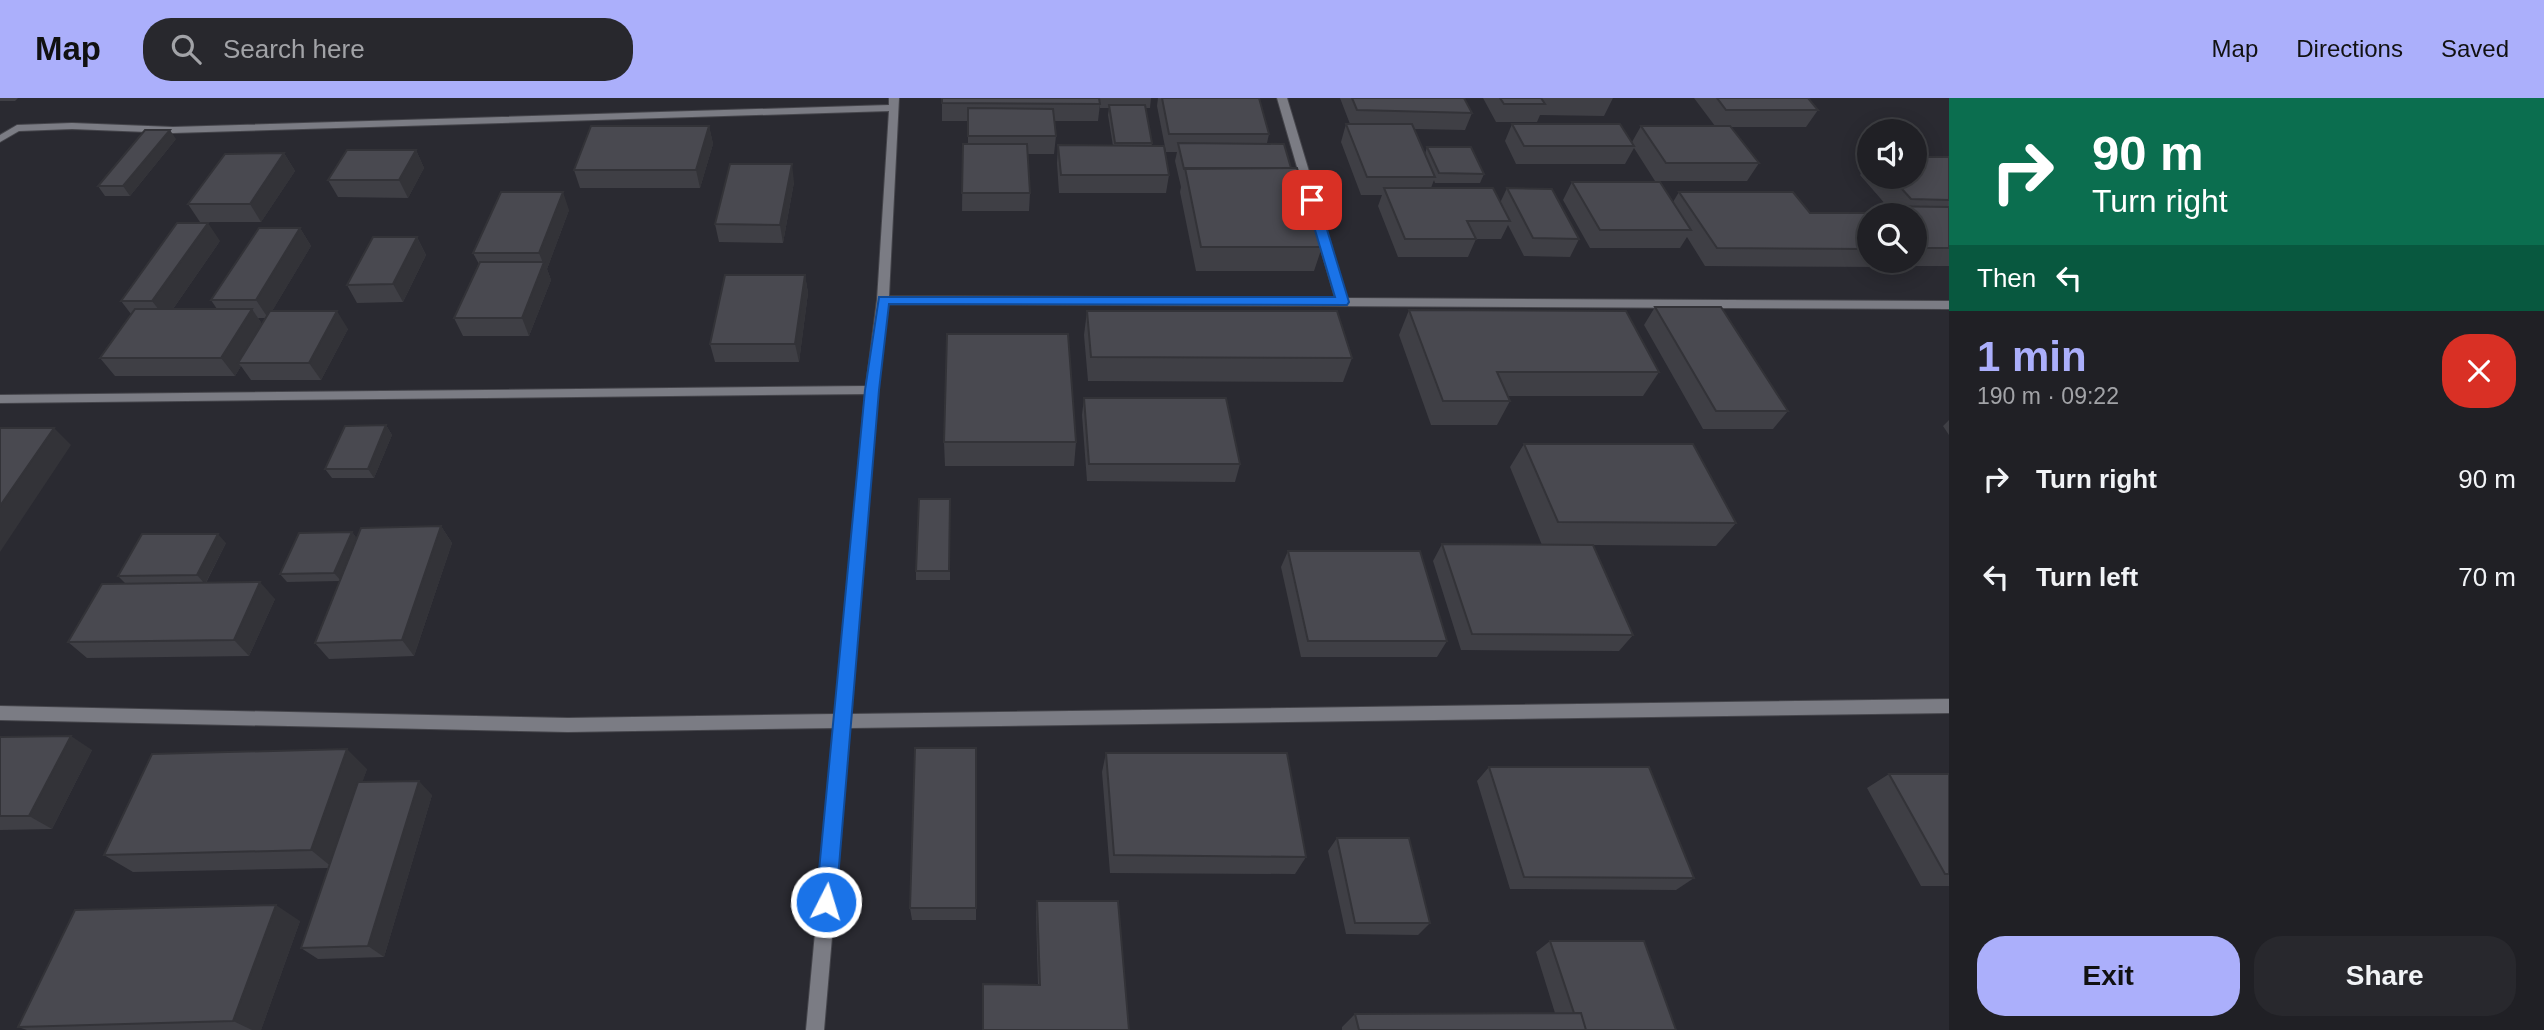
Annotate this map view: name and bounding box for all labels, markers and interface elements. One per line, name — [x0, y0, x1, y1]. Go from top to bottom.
search box — [143, 18, 633, 81]
text: Map — [35, 30, 101, 67]
icon: search — [167, 30, 205, 68]
text: Search here — [223, 34, 365, 64]
text: Map — [2212, 35, 2258, 62]
text: Directions — [2296, 35, 2403, 62]
text: Saved — [2441, 35, 2509, 62]
map controls — [1857, 119, 1927, 273]
button: sound — [1857, 119, 1927, 189]
icon: right — [1977, 126, 2068, 217]
text: 90 m — [2092, 126, 2204, 180]
pin — [1282, 170, 1342, 230]
icon: arrive — [1293, 181, 1331, 219]
text: Turn right — [2092, 183, 2228, 219]
button: search — [1857, 203, 1927, 273]
icon: left — [2050, 259, 2088, 297]
text: Then — [1977, 263, 2036, 293]
text: 1 min — [1977, 333, 2087, 380]
button: close — [2442, 334, 2516, 408]
text: 190 m · 09:22 — [1977, 383, 2119, 409]
icon: right — [1977, 460, 2015, 498]
text: Turn right — [2036, 464, 2157, 494]
text: 90 m — [2458, 464, 2516, 494]
icon: left — [1977, 558, 2015, 596]
text: Turn left — [2036, 562, 2138, 592]
text: 70 m — [2458, 562, 2516, 592]
position arrow — [789, 865, 863, 939]
button: Exit — [1977, 936, 2240, 1016]
button: Share — [2254, 936, 2516, 1016]

